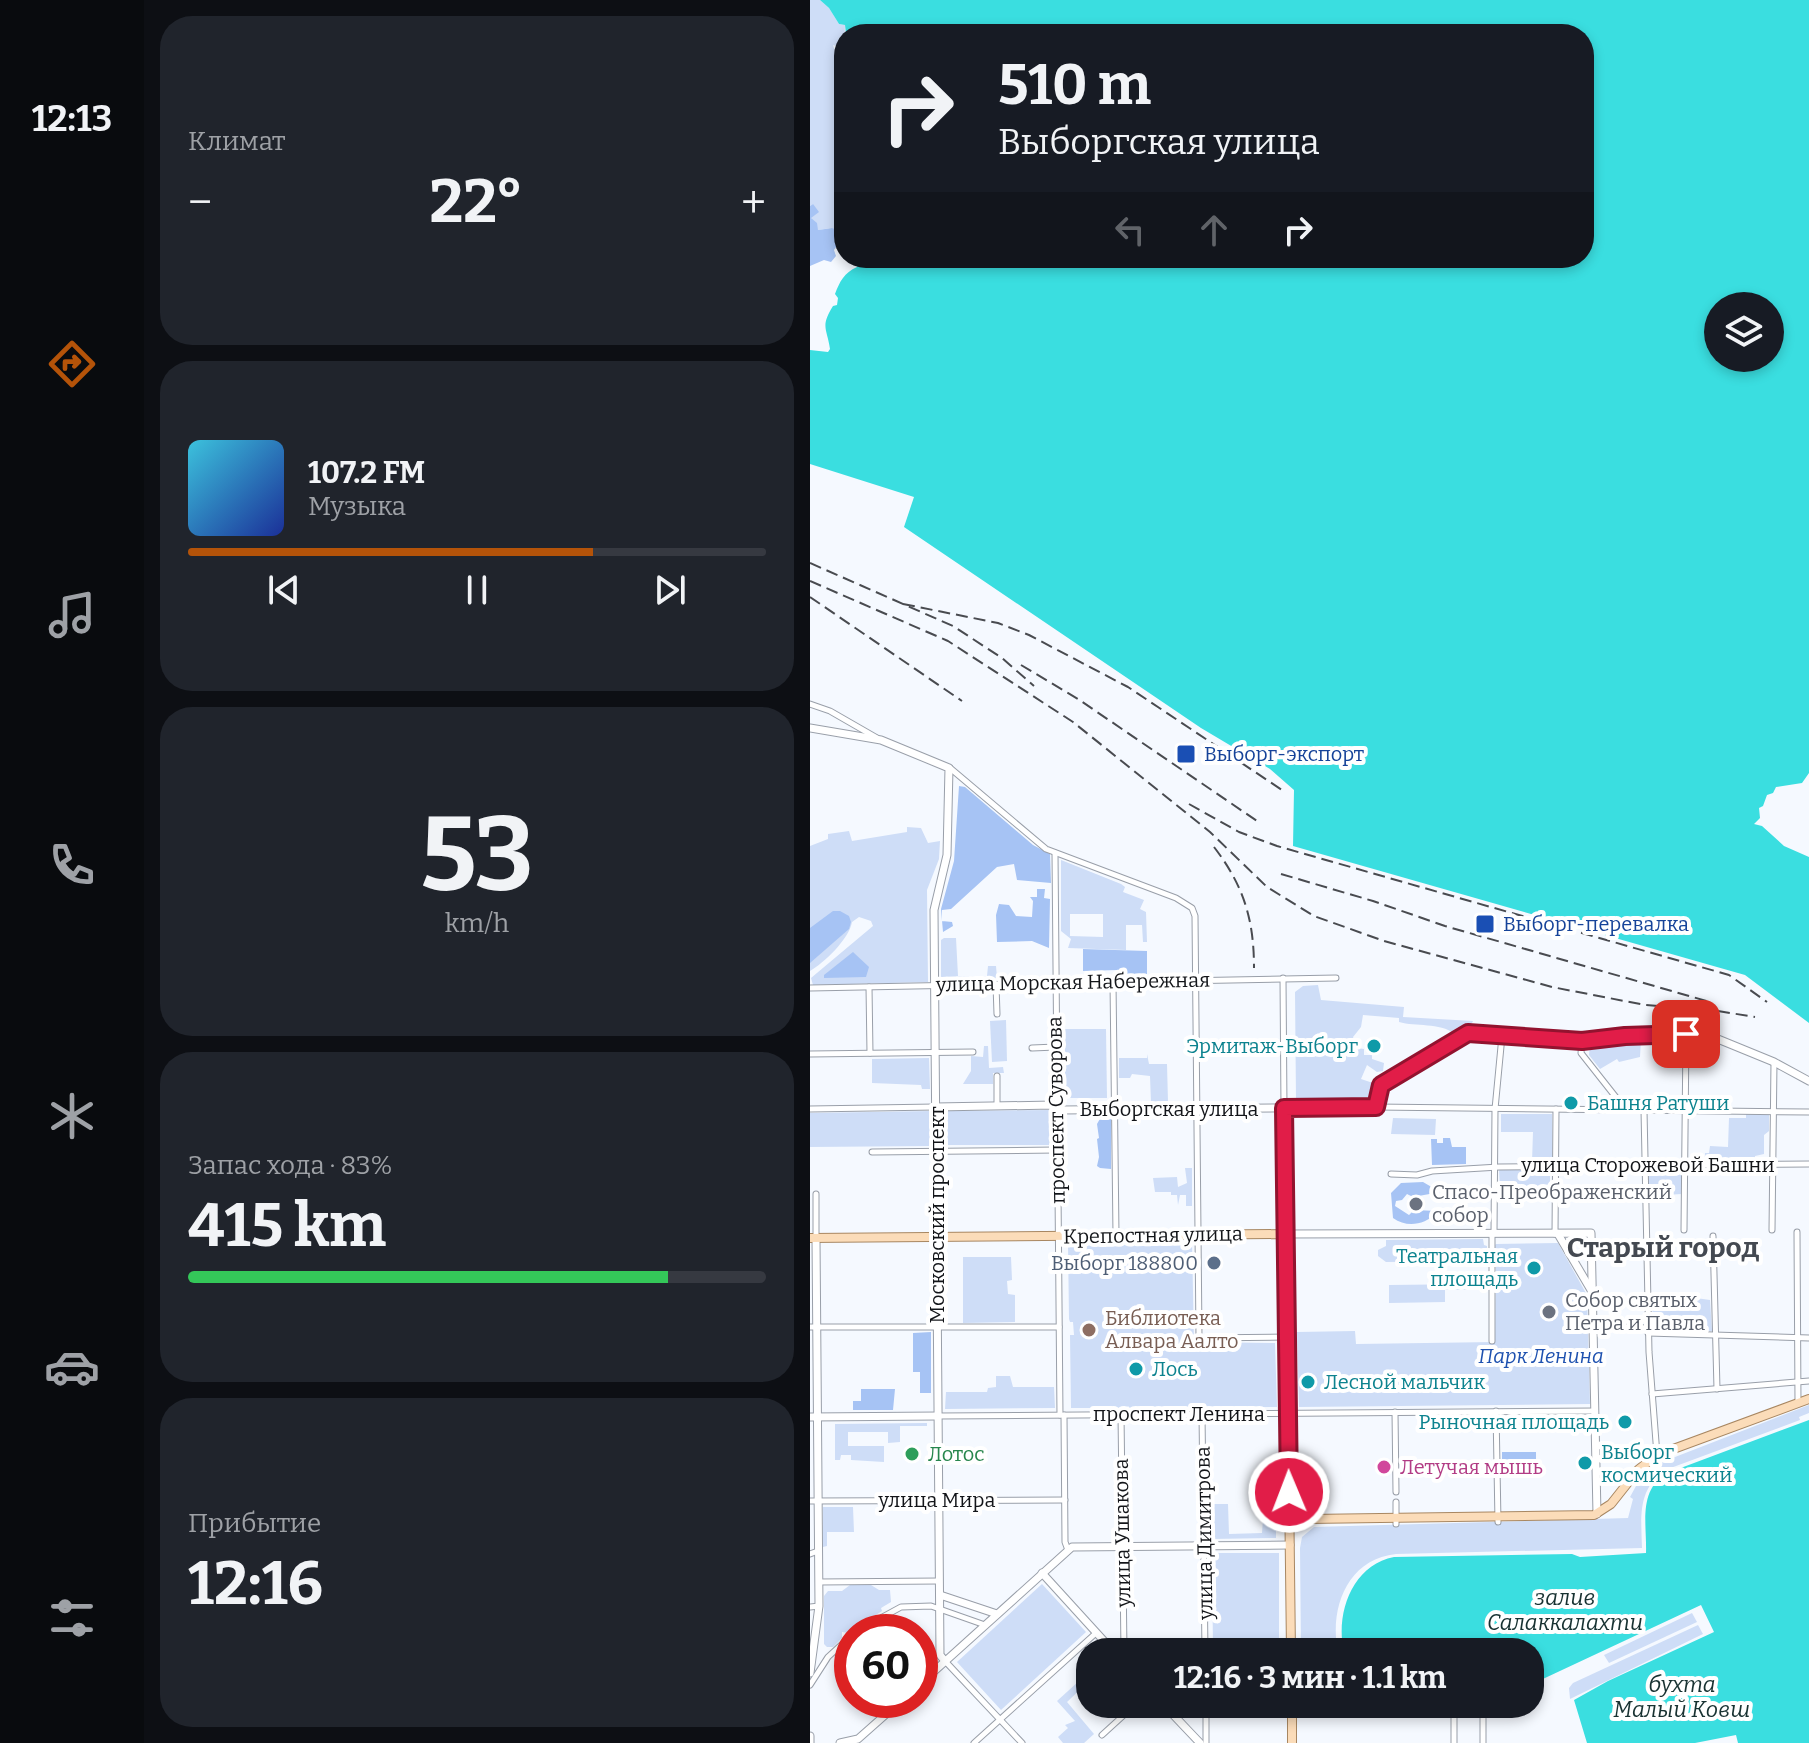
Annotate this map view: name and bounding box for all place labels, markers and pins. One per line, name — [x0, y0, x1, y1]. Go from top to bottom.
place label: Выборг-экспорт — [1204, 742, 1364, 766]
marker: Выборг-экспорт — [1175, 743, 1197, 765]
place label: Выборг-перевалка — [1503, 912, 1689, 936]
marker: Выборг-перевалка — [1474, 913, 1496, 935]
pin — [1652, 1000, 1720, 1068]
place label: Эрмитаж-Выборг — [1186, 1034, 1358, 1058]
marker: Эрмитаж-Выборг — [1365, 1037, 1383, 1055]
place label: Башня Ратуши — [1587, 1091, 1729, 1115]
marker: Башня Ратуши — [1562, 1094, 1580, 1112]
place label: Спасо-Преображенский собор — [1432, 1180, 1672, 1227]
marker: Спасо-Преображенский собор — [1407, 1195, 1425, 1213]
place label: Театральная площадь — [1396, 1244, 1518, 1291]
place label: Выборг 188800 — [1051, 1251, 1198, 1275]
marker: Выборг 188800 — [1205, 1254, 1223, 1272]
marker: Театральная площадь — [1525, 1259, 1543, 1277]
place label: Собор святых Петра и Павла — [1565, 1288, 1705, 1335]
marker: Собор святых Петра и Павла — [1540, 1303, 1558, 1321]
place label: Библиотека Алвара Аалто — [1105, 1306, 1239, 1353]
marker: Библиотека Алвара Аалто — [1080, 1321, 1098, 1339]
place label: Лось — [1152, 1357, 1198, 1381]
marker: Лось — [1127, 1360, 1145, 1378]
place label: Лесной мальчик — [1324, 1370, 1486, 1394]
marker: Лесной мальчик — [1299, 1373, 1317, 1391]
place label: Рыночная площадь — [1419, 1410, 1609, 1434]
marker: Рыночная площадь — [1616, 1413, 1634, 1431]
place label: Выборг космический — [1601, 1440, 1733, 1487]
place label: Лотос — [928, 1442, 984, 1466]
marker: Лотос — [903, 1445, 921, 1463]
marker: Выборг космический — [1576, 1454, 1594, 1472]
place label: Летучая мышь — [1400, 1455, 1543, 1479]
marker: Летучая мышь — [1375, 1458, 1393, 1476]

